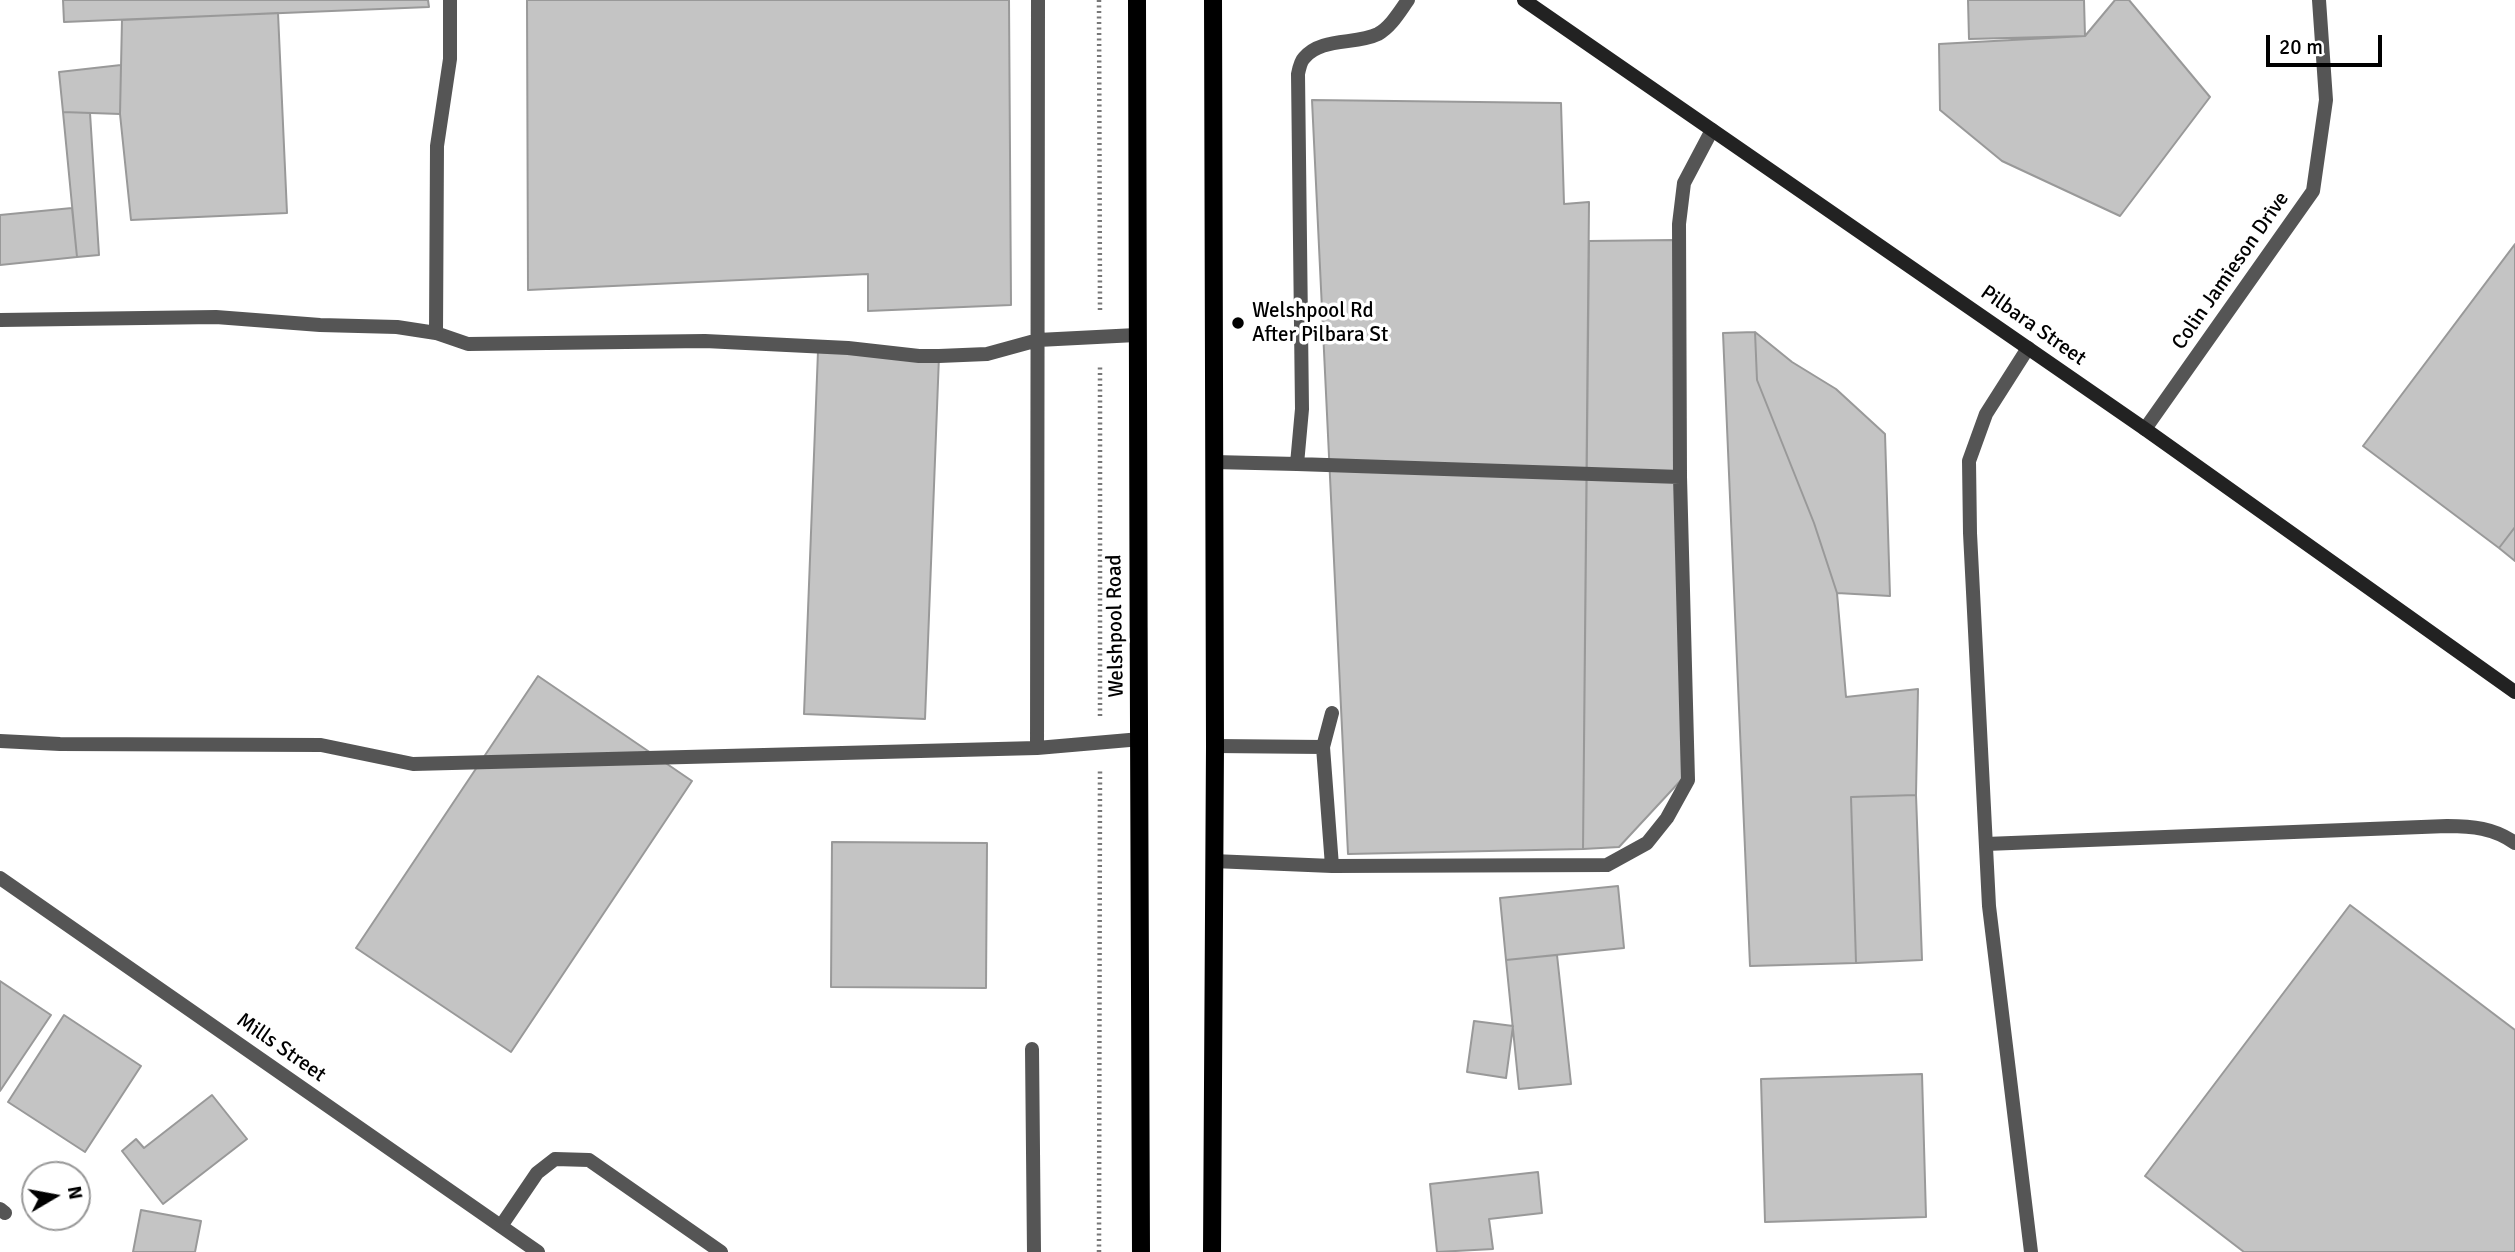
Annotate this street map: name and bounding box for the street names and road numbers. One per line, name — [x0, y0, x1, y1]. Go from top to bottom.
street label: Colin Jamieson Drive — [2167, 187, 2295, 355]
street label: Pilbara Street — [1975, 280, 2091, 372]
street label: Welshpool Road — [1102, 554, 1130, 698]
street label: Mills Street — [231, 1008, 331, 1088]

